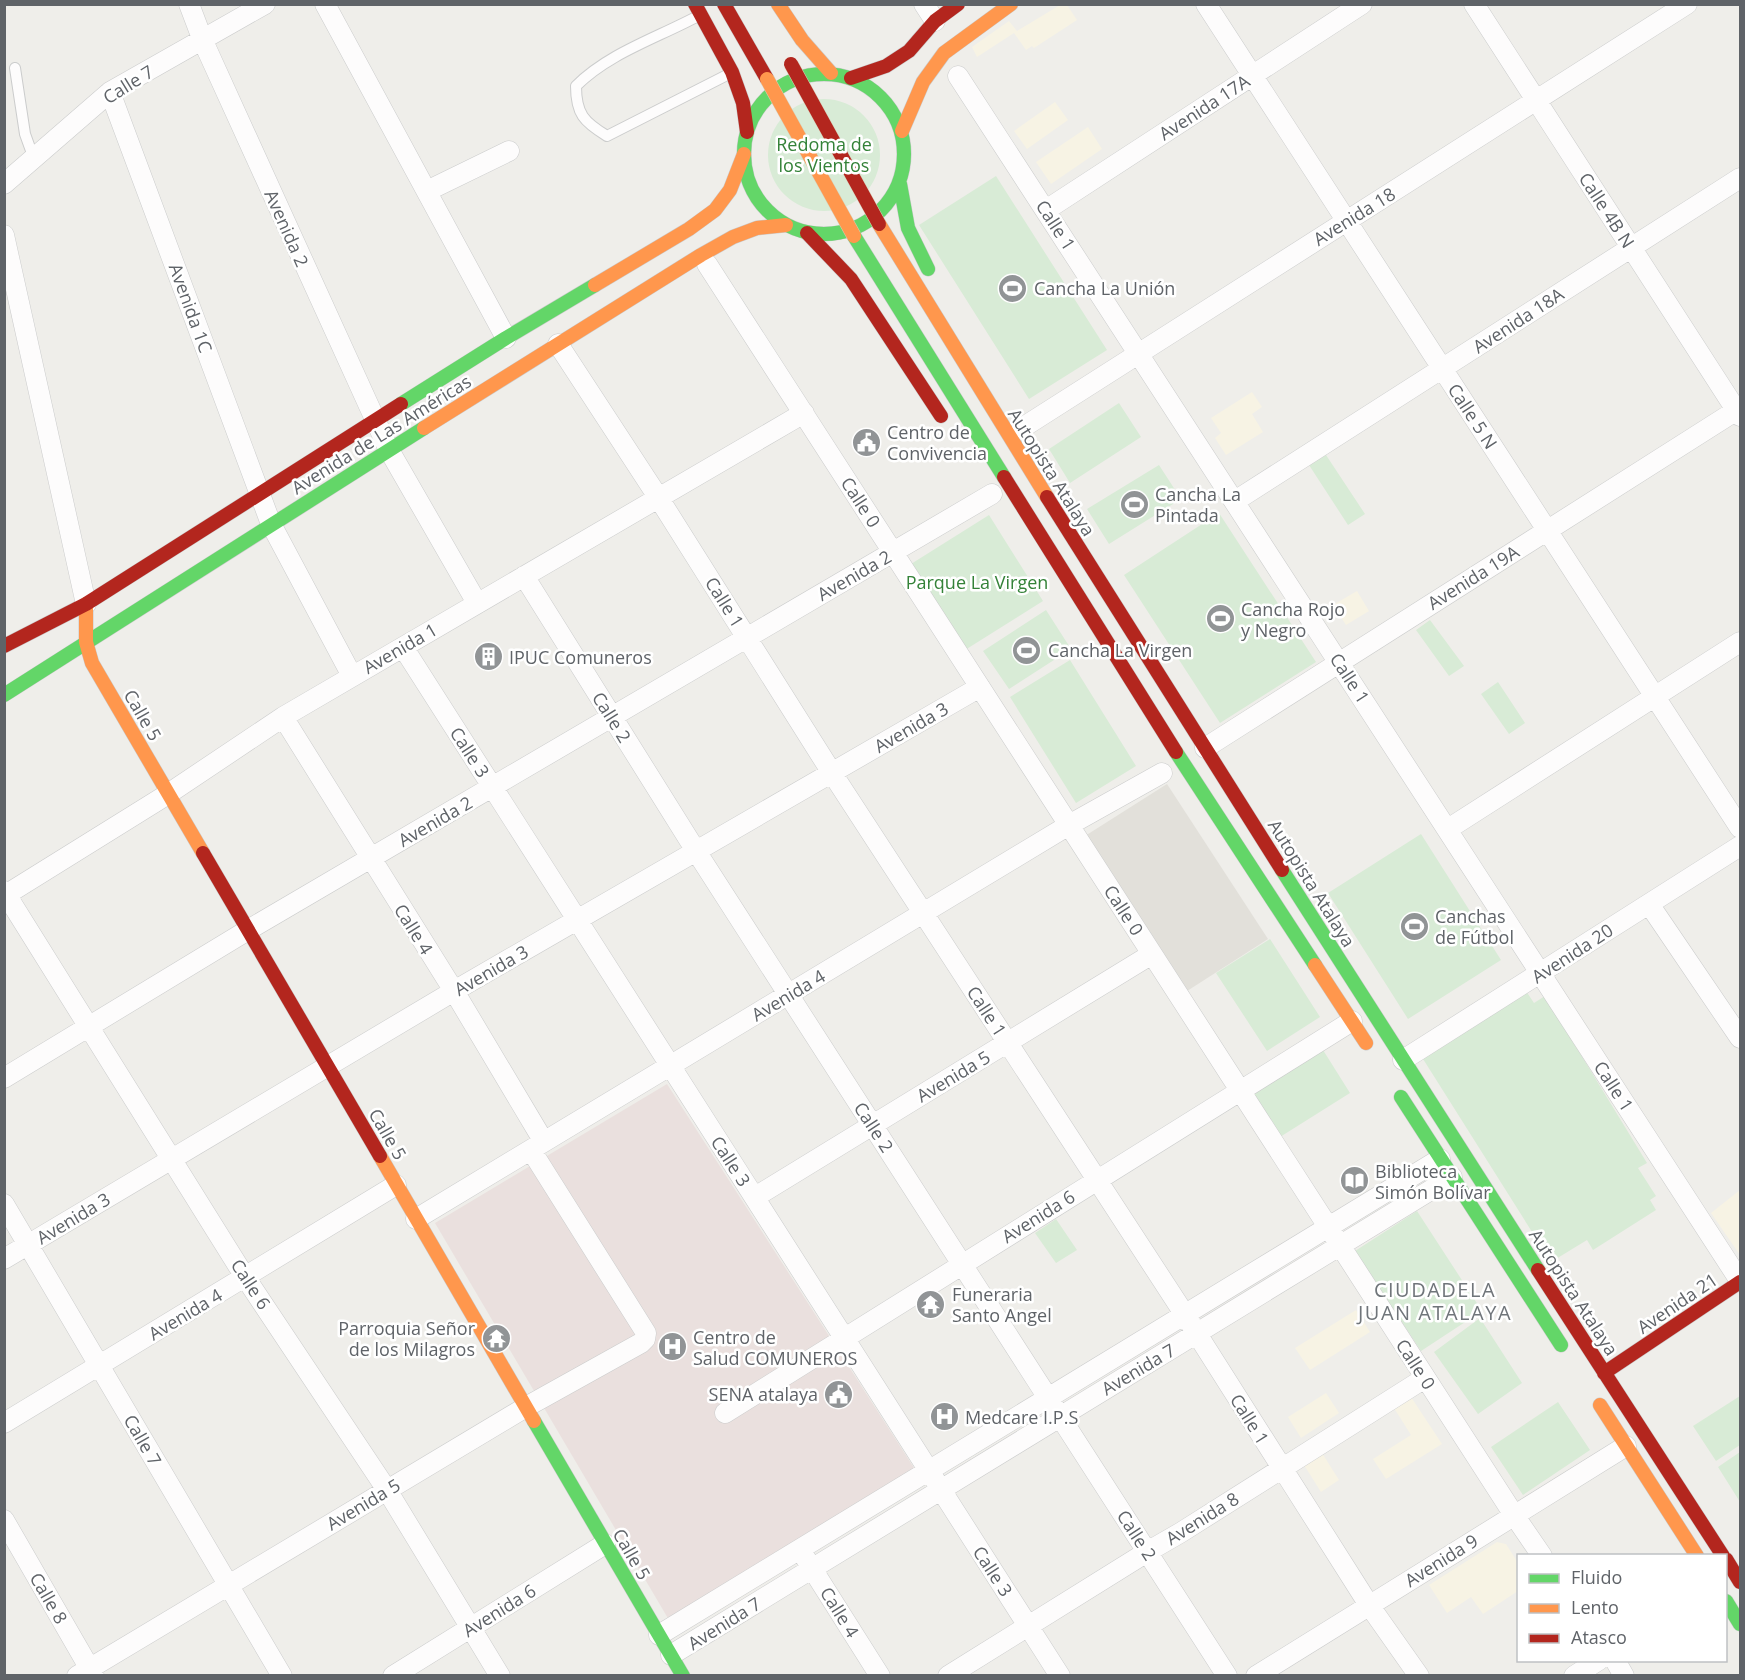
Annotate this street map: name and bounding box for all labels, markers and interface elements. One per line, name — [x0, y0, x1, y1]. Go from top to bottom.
street label: Calle 7 — [98, 59, 158, 109]
street label: Avenida 17A — [1154, 68, 1255, 145]
park label: Redoma de los Vientos — [776, 132, 872, 177]
street label: Calle 4B N — [1574, 168, 1640, 252]
street label: Avenida 18 — [1308, 181, 1400, 251]
street label: Avenida 2 — [259, 186, 315, 270]
street label: Calle 1 — [1031, 195, 1081, 255]
street label: Avenida 1C — [164, 260, 218, 356]
sports icon: Cancha La Unión — [997, 272, 1029, 304]
place label: Cancha La Unión — [1034, 276, 1175, 300]
street label: Avenida 18A — [1468, 281, 1569, 358]
street label: Avenida de Las Américas — [287, 369, 475, 499]
street label: Calle 5 N — [1443, 379, 1503, 453]
street label: Autopista Atalaya — [1003, 404, 1101, 540]
place label: Centro de Convivencia — [887, 420, 987, 465]
public building icon: Centro de Convivencia — [850, 426, 882, 458]
street label: Calle 0 — [836, 472, 886, 532]
place label: Cancha La Pintada — [1155, 482, 1241, 527]
sports icon: Cancha La Pintada — [1118, 488, 1150, 520]
street label: Avenida 19A — [1423, 539, 1524, 615]
street label: Avenida 2 — [812, 544, 896, 606]
park label: Parque La Virgen — [906, 570, 1048, 594]
street label: Calle 1 — [700, 572, 750, 632]
place label: Cancha Rojo y Negro — [1241, 597, 1345, 642]
sports icon: Cancha Rojo y Negro — [1204, 603, 1236, 635]
street label: Avenida 1 — [358, 617, 442, 679]
sports icon: Cancha La Virgen — [1011, 634, 1043, 666]
place label: Cancha La Virgen — [1048, 638, 1192, 662]
building icon: IPUC Comuneros — [472, 641, 504, 673]
place label: IPUC Comuneros — [509, 645, 652, 669]
street label: Calle 1 — [1325, 648, 1375, 708]
street label: Calle 5 — [119, 685, 167, 745]
street label: Calle 2 — [587, 687, 637, 747]
street label: Avenida 3 — [869, 696, 953, 758]
street label: Calle 3 — [445, 722, 495, 782]
street label: Avenida 2 — [393, 790, 477, 852]
street label: Autopista Atalaya — [1263, 815, 1361, 951]
street label: Calle 0 — [1099, 880, 1149, 940]
street label: Calle 4 — [389, 899, 439, 959]
place label: Canchas de Fútbol — [1435, 904, 1514, 949]
sports icon: Canchas de Fútbol — [1398, 910, 1430, 942]
street label: Avenida 20 — [1527, 918, 1617, 988]
street label: Avenida 3 — [449, 939, 533, 1001]
street label: Avenida 4 — [747, 964, 829, 1026]
street label: Calle 1 — [962, 981, 1012, 1041]
street label: Avenida 5 — [912, 1045, 994, 1107]
street label: Calle 1 — [1589, 1056, 1639, 1116]
street label: Calle 2 — [849, 1097, 899, 1157]
street label: Calle 5 — [364, 1104, 412, 1164]
street label: Calle 3 — [706, 1131, 756, 1191]
place label: Biblioteca Simón Bolívar — [1375, 1159, 1491, 1204]
library icon: Biblioteca Simón Bolívar — [1338, 1165, 1370, 1197]
street label: Avenida 6 — [997, 1184, 1079, 1248]
street label: Avenida 3 — [32, 1187, 114, 1249]
street label: Autopista Atalaya — [1524, 1224, 1624, 1360]
street label: Calle 6 — [226, 1254, 276, 1314]
street label: Avenida 21 — [1632, 1267, 1722, 1339]
district label: CIUDADELA JUAN ATALAYA — [1356, 1276, 1512, 1326]
place label: Funeraria Santo Angel — [952, 1282, 1052, 1327]
street label: Avenida 4 — [144, 1283, 226, 1345]
temple icon: Funeraria Santo Angel — [915, 1288, 947, 1320]
place label: Parroquia Señor de los Milagros — [338, 1316, 476, 1361]
temple icon: Parroquia Señor de los Milagros — [480, 1322, 512, 1354]
place label: Centro de Salud COMUNEROS — [693, 1325, 857, 1370]
hospital icon: Centro de Salud COMUNEROS — [656, 1331, 688, 1363]
street label: Calle 0 — [1391, 1334, 1441, 1394]
street label: Avenida 7 — [1097, 1338, 1179, 1400]
public building icon: SENA atalaya — [823, 1378, 855, 1410]
place label: SENA atalaya — [709, 1382, 818, 1406]
street label: Calle 1 — [1225, 1389, 1275, 1449]
hospital icon: Medcare I.P.S — [928, 1401, 960, 1433]
place label: Medcare I.P.S — [965, 1405, 1078, 1429]
street label: Calle 7 — [119, 1410, 167, 1470]
street label: Avenida 5 — [322, 1473, 404, 1535]
street label: Avenida 8 — [1161, 1486, 1243, 1550]
street label: Calle 2 — [1112, 1505, 1162, 1565]
street label: Calle 5 — [608, 1524, 656, 1584]
street label: Avenida 9 — [1400, 1528, 1482, 1592]
street label: Calle 3 — [968, 1541, 1018, 1601]
legend — [1517, 1554, 1727, 1662]
text: Fluido — [1571, 1565, 1622, 1589]
street label: Calle 8 — [25, 1568, 73, 1628]
street label: Avenida 6 — [458, 1578, 540, 1642]
street label: Calle 4 — [815, 1582, 865, 1642]
street label: Avenida 7 — [683, 1591, 765, 1655]
text: Lento — [1571, 1595, 1619, 1619]
text: Atasco — [1571, 1625, 1627, 1649]

